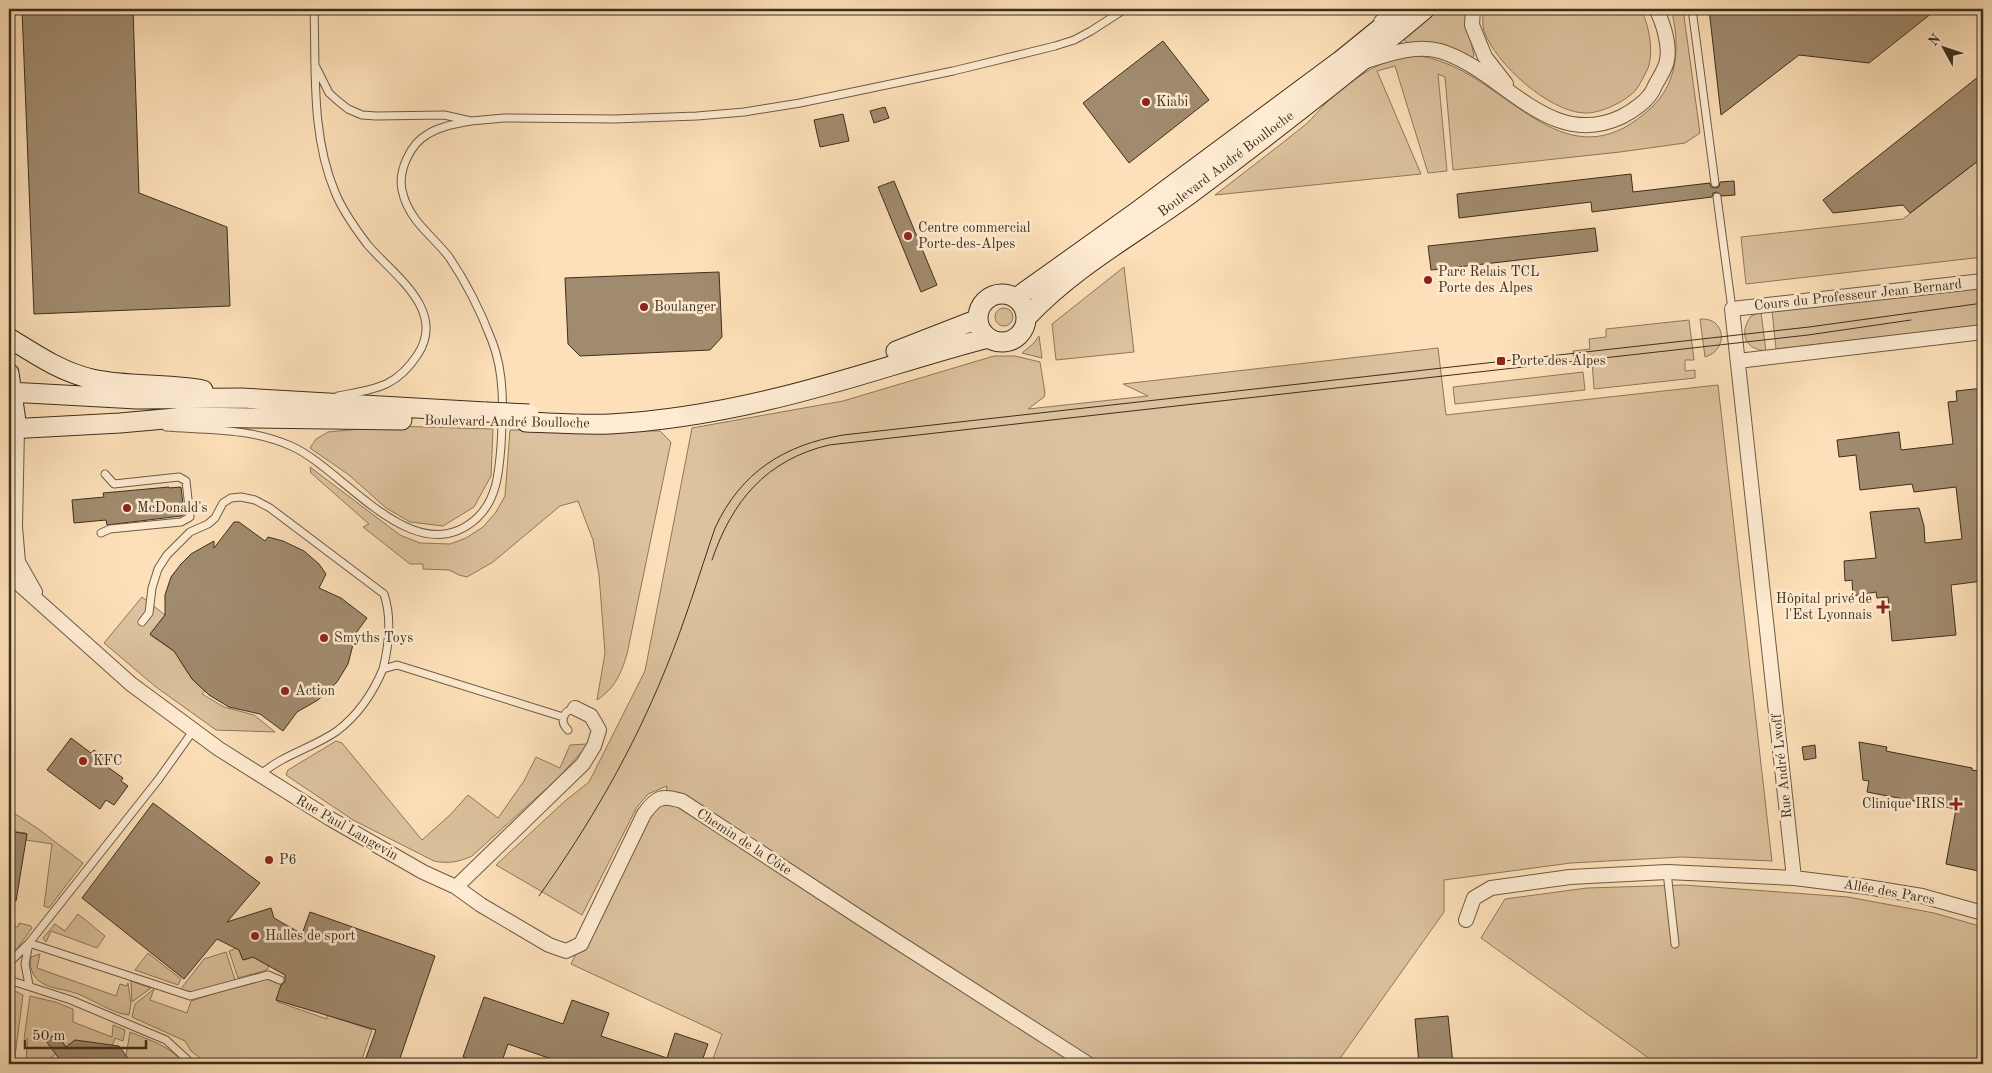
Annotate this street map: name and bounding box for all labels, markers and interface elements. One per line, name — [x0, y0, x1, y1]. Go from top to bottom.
north arrow — [1920, 22, 1970, 72]
text: N — [1926, 31, 1944, 49]
place label: Kiabi — [1156, 95, 1188, 109]
marker: Kiabi — [1140, 96, 1152, 108]
street label: Boulevard André Boulloche — [1156, 109, 1296, 219]
place label: Centre commercial Porte-des-Alpes — [918, 221, 1031, 251]
marker: Centre commercial Porte-des-Alpes — [902, 230, 914, 242]
place label: Parc Relais TCL Porte des Alpes — [1438, 265, 1539, 295]
marker: Parc Relais TCL Porte des Alpes — [1422, 274, 1434, 286]
street label: Cours du Professeur Jean Bernard — [1753, 277, 1963, 313]
place label: Boulanger — [654, 300, 716, 314]
marker: Boulanger — [638, 301, 650, 313]
place label: Porte des Alpes — [1511, 354, 1606, 368]
marker: Porte des Alpes — [1495, 355, 1507, 367]
street label: Boulevard André Boulloche — [424, 414, 590, 430]
place label: McDonald's — [137, 501, 208, 515]
marker: McDonald's — [121, 502, 133, 514]
place label: Hôpital privé de l'Est Lyonnais — [1776, 592, 1872, 622]
marker: Hôpital privé de l'Est Lyonnais — [1876, 600, 1890, 614]
place label: Smyths Toys — [334, 631, 413, 645]
marker: Smyths Toys — [318, 632, 330, 644]
place label: Action — [295, 684, 335, 698]
marker: Action — [279, 685, 291, 697]
street label: Rue André Lwoff — [1769, 712, 1794, 819]
place label: KFC — [93, 754, 122, 768]
marker: KFC — [77, 755, 89, 767]
street label: Rue Paul Langevin — [293, 793, 401, 863]
place label: Clinique IRIS — [1862, 797, 1945, 811]
marker: Clinique IRIS — [1949, 797, 1963, 811]
street label: Chemin de la Côte — [694, 806, 794, 878]
place label: P6 — [279, 853, 297, 867]
marker: P6 — [263, 854, 275, 866]
street label: Allée des Parcs — [1842, 877, 1936, 907]
place label: Halles de sport — [265, 929, 356, 943]
marker: Halles de sport — [249, 930, 261, 942]
scale bar — [25, 1018, 146, 1050]
text: 50 m — [32, 1029, 66, 1044]

